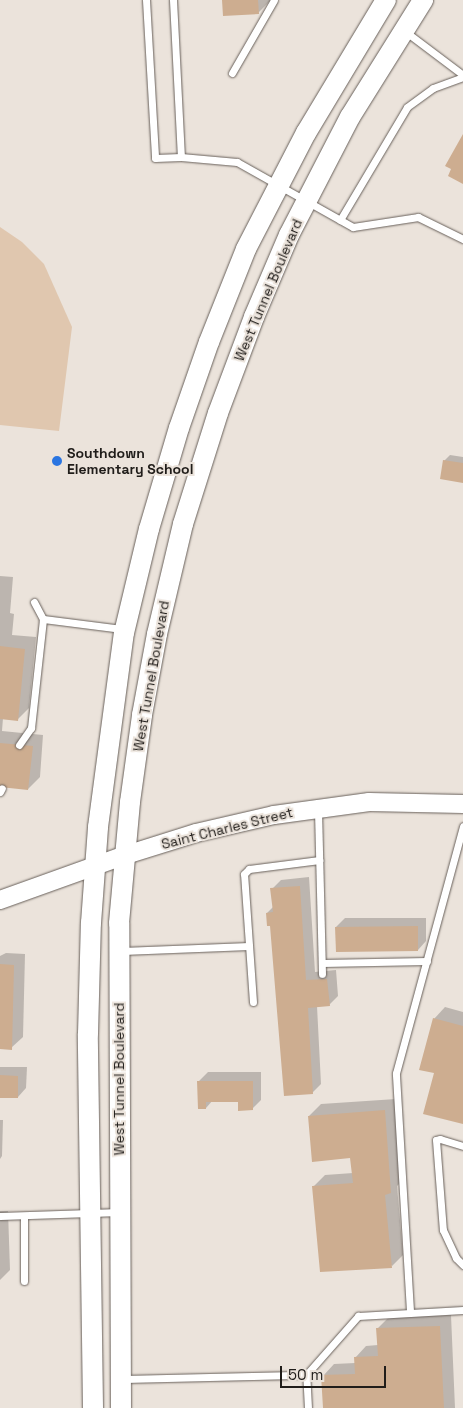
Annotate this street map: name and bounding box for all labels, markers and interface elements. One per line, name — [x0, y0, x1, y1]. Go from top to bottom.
street label: West Tunnel Boulevard — [230, 216, 306, 364]
place label: Southdown Elementary School — [67, 445, 193, 478]
marker: Southdown Elementary School — [51, 455, 63, 467]
street label: West Tunnel Boulevard — [129, 599, 173, 753]
street label: Saint Charles Street — [160, 804, 294, 852]
street label: West Tunnel Boulevard — [111, 1002, 127, 1156]
scale bar — [283, 1356, 389, 1388]
text: 50 m — [288, 1365, 323, 1384]

